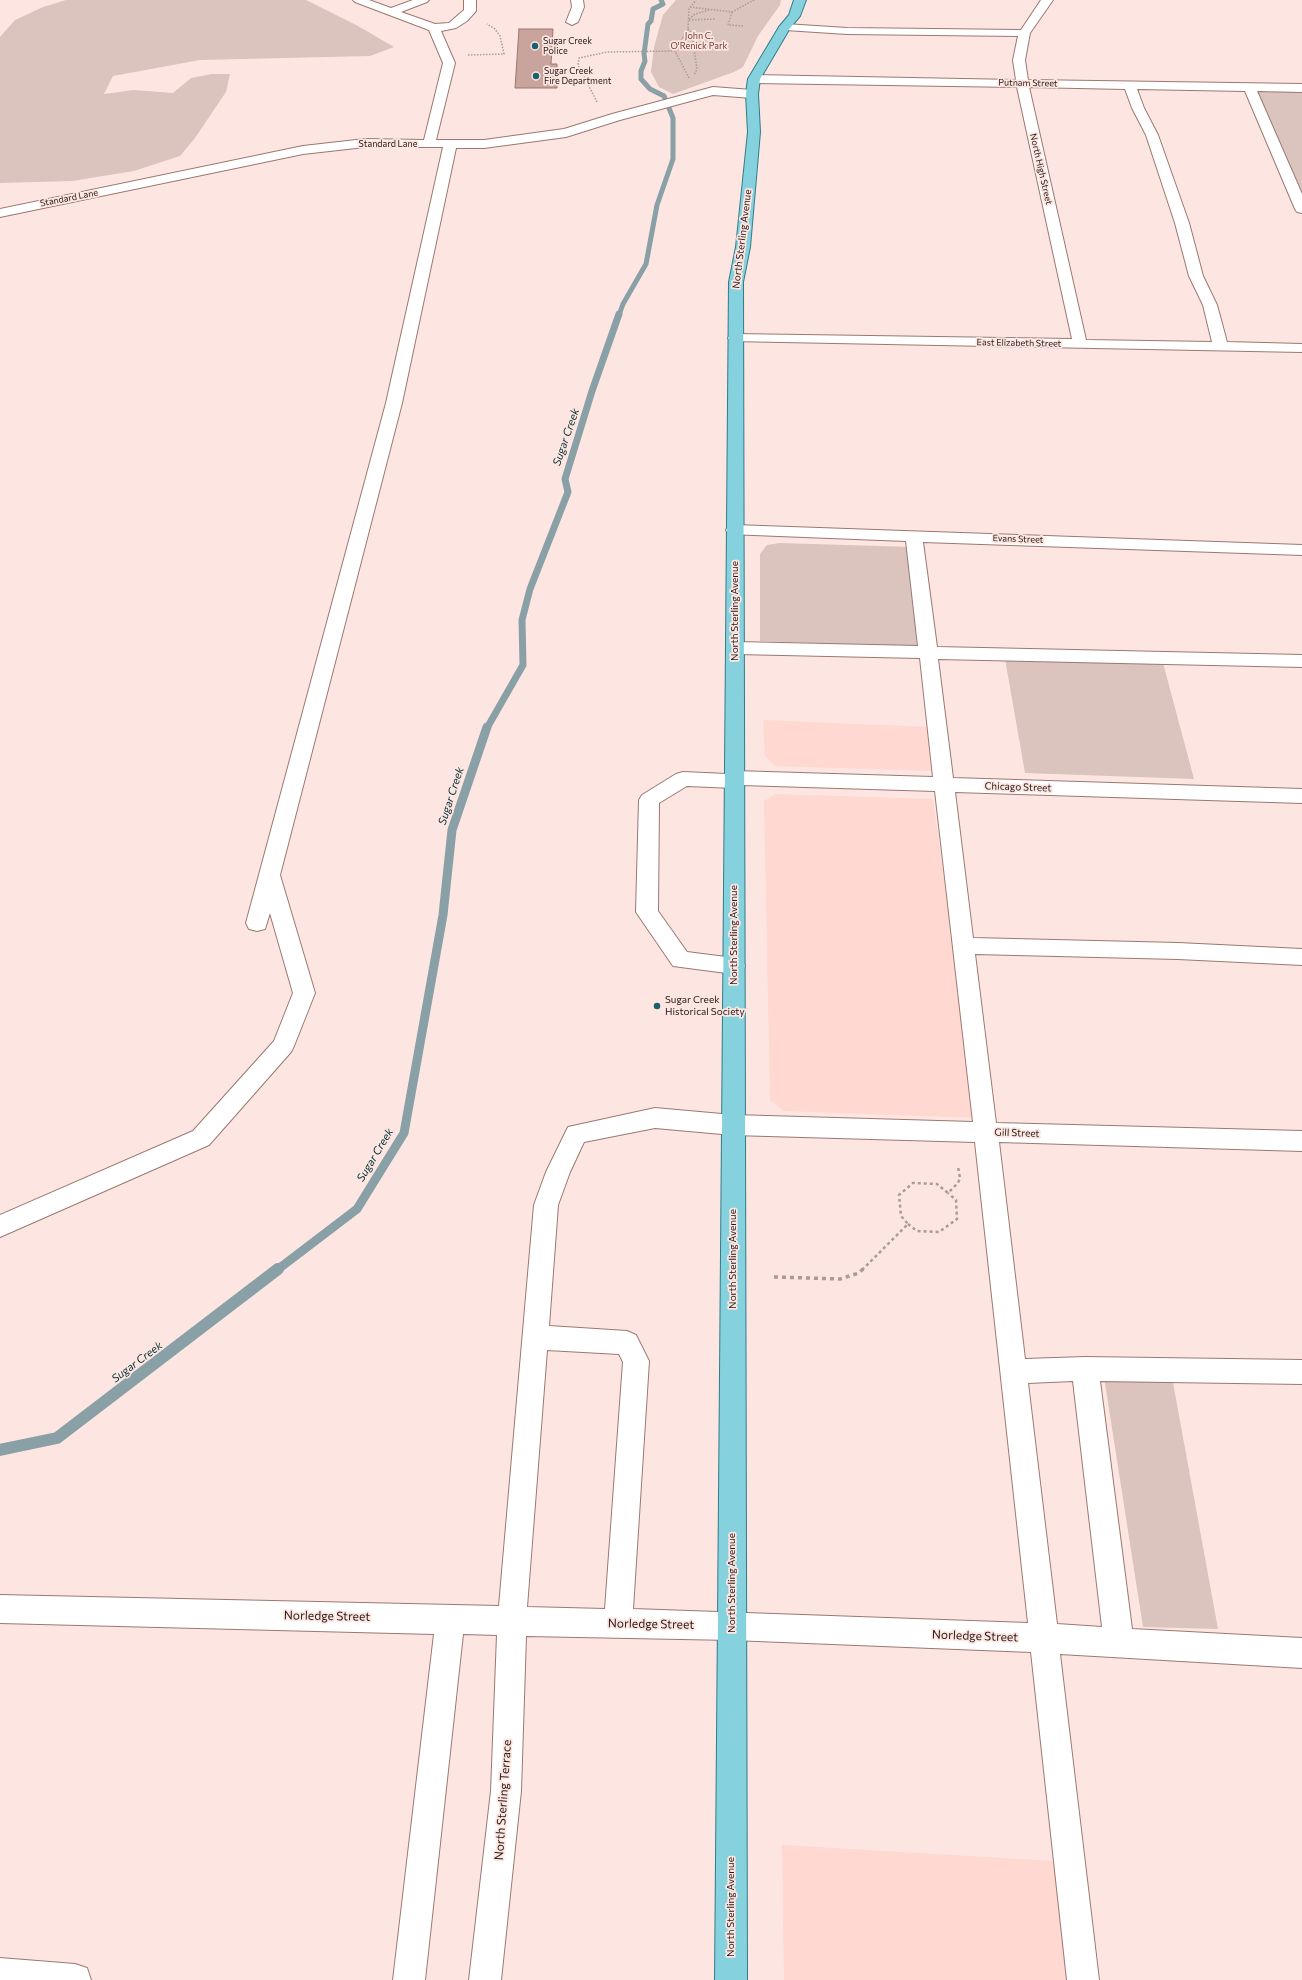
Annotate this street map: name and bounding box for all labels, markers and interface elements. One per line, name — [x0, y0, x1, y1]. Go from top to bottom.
park label: John C. O'Renick Park — [670, 31, 728, 52]
place label: Sugar Creek Police — [543, 36, 592, 57]
marker: Sugar Creek Police — [530, 41, 540, 51]
place label: Sugar Creek Fire Department — [544, 66, 612, 87]
marker: Sugar Creek Fire Department — [531, 71, 541, 81]
street label: Putnam Street — [998, 77, 1058, 89]
street label: North High Street — [1028, 132, 1054, 206]
street label: Standard Lane — [359, 139, 417, 149]
street label: Standard Lane — [39, 187, 99, 209]
street label: North Sterling Avenue — [730, 189, 754, 289]
street label: East Elizabeth Street — [977, 337, 1061, 349]
water label: Sugar Creek — [550, 406, 582, 468]
street label: Evans Street — [992, 533, 1044, 545]
street label: North Sterling Avenue — [729, 561, 741, 661]
water label: Sugar Creek — [435, 765, 467, 827]
street label: Chicago Street — [984, 780, 1052, 794]
street label: North Sterling Avenue — [728, 885, 740, 985]
place label: Sugar Creek Historical Society — [665, 994, 745, 1018]
marker: Sugar Creek Historical Society — [652, 1001, 662, 1011]
water label: Sugar Creek — [354, 1126, 396, 1184]
street label: Gill Street — [994, 1126, 1040, 1140]
street label: North Sterling Avenue — [727, 1209, 739, 1309]
water label: Sugar Creek — [109, 1339, 165, 1385]
street label: North Sterling Avenue — [726, 1533, 738, 1633]
street label: Norledge Street — [284, 1608, 370, 1624]
street label: Norledge Street — [608, 1616, 694, 1632]
street label: Norledge Street — [932, 1627, 1018, 1645]
street label: North Sterling Terrace — [492, 1739, 514, 1861]
street label: North Sterling Avenue — [725, 1857, 737, 1957]

